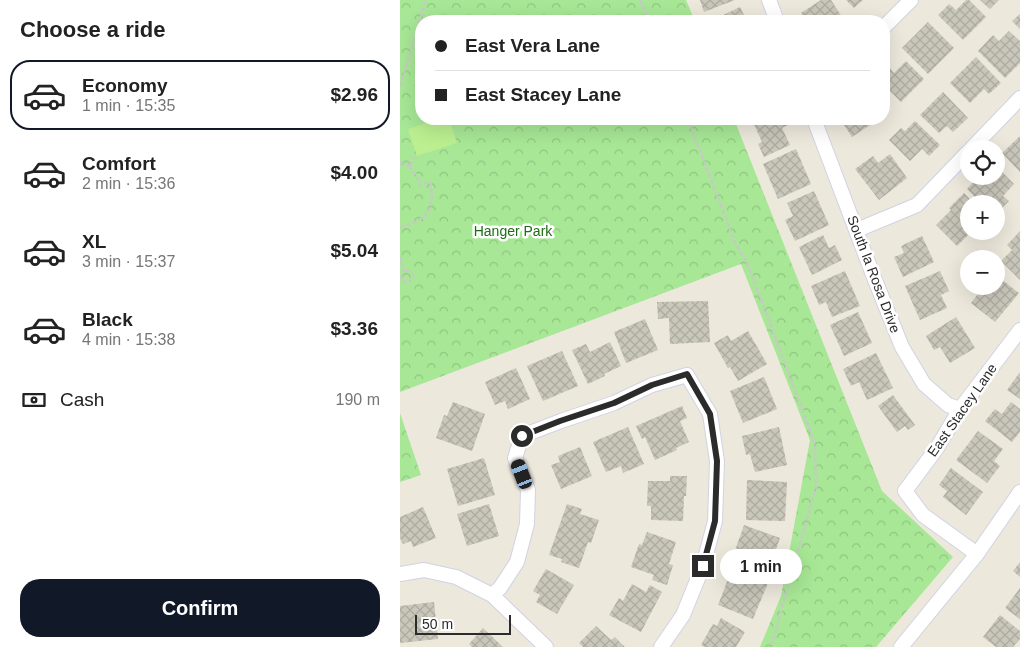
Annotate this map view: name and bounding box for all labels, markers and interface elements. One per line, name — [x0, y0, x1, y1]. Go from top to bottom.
text: Choose a ride — [20, 17, 165, 42]
text: East Vera Lane — [465, 35, 600, 56]
icon: car — [22, 73, 67, 118]
text: Economy — [82, 75, 168, 96]
text: $2.96 — [330, 84, 378, 105]
text: East Stacey Lane — [465, 84, 621, 105]
text: 1 min · 15:35 — [82, 97, 175, 114]
map controls — [960, 140, 1005, 295]
button: locate — [960, 140, 1005, 185]
icon: car — [22, 151, 67, 196]
text: Comfort — [82, 153, 156, 174]
text: $4.00 — [330, 162, 378, 183]
text: 2 min · 15:36 — [82, 175, 175, 192]
button: + — [960, 195, 1005, 240]
street label: South la Rosa Drive — [844, 213, 904, 335]
park label: Hanger Park — [474, 223, 553, 239]
icon: car — [22, 229, 67, 274]
text: XL — [82, 231, 106, 252]
text: $5.04 — [330, 240, 378, 261]
button: − — [960, 250, 1005, 295]
text: 3 min · 15:37 — [82, 253, 175, 270]
icon: car — [22, 307, 67, 352]
text: Black — [82, 309, 133, 330]
text: $3.36 — [330, 318, 378, 339]
text: 4 min · 15:38 — [82, 331, 175, 348]
street label: East Stacey Lane — [924, 360, 1000, 460]
icon: cash — [20, 386, 48, 414]
text: Cash — [60, 389, 104, 410]
text: 190 m — [336, 391, 380, 408]
route start — [511, 425, 533, 447]
car — [509, 457, 534, 491]
callout: 1 min — [720, 548, 803, 584]
route end — [692, 555, 714, 577]
text: 1 min — [740, 558, 782, 575]
button: Confirm — [20, 579, 380, 637]
scale bar — [415, 612, 511, 635]
text: 50 m — [422, 616, 453, 632]

